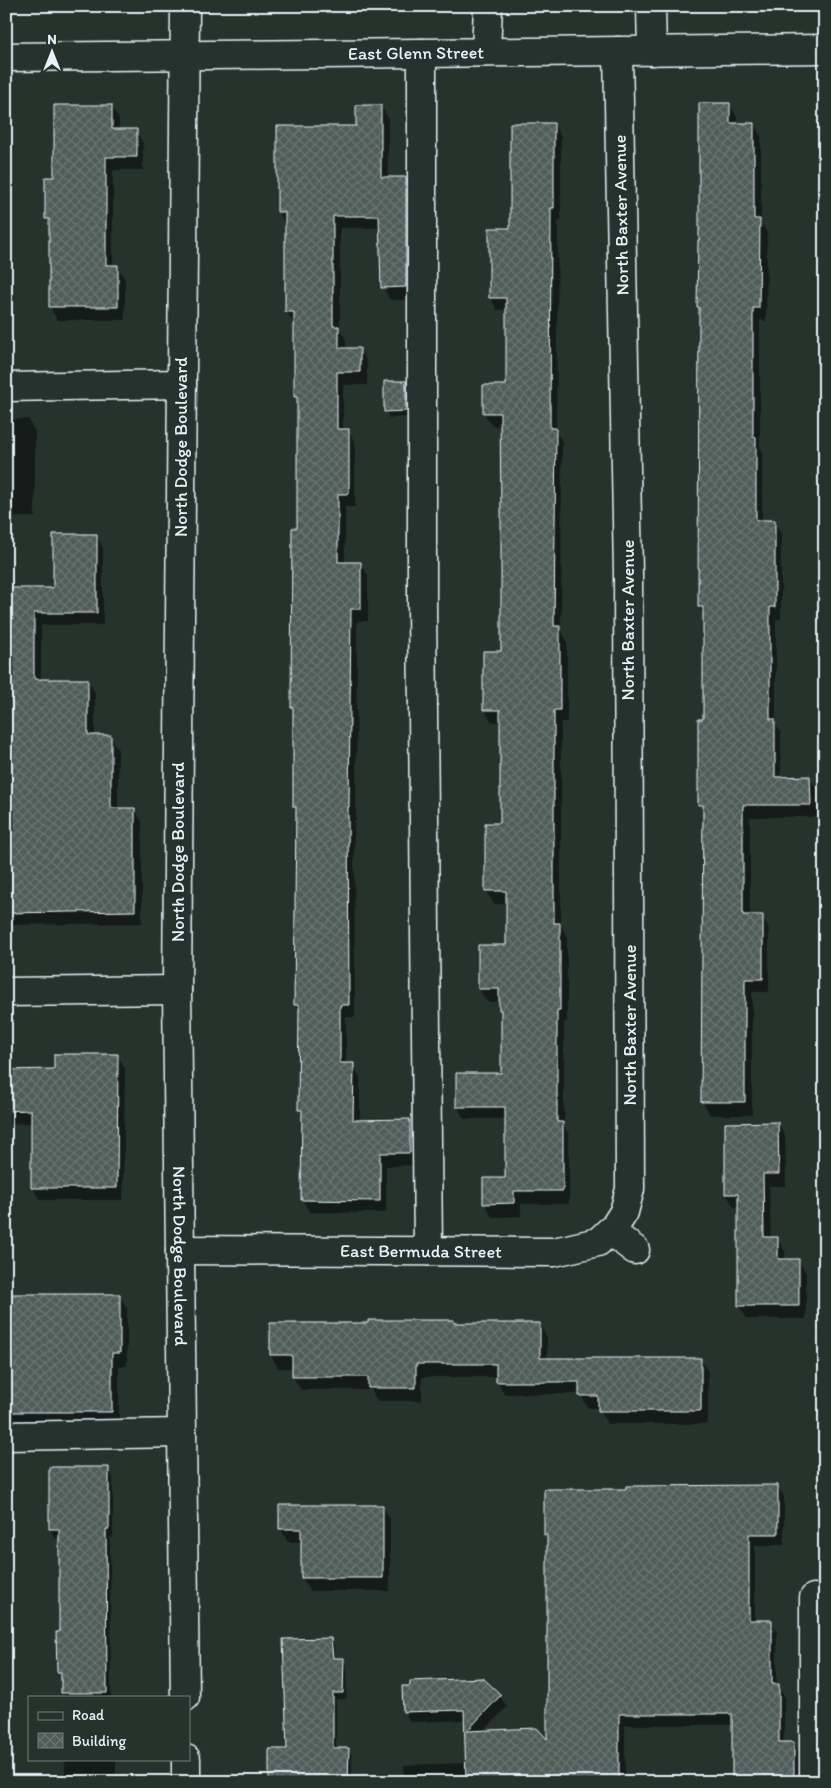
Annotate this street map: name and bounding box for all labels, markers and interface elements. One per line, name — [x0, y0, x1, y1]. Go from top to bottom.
north arrow — [28, 28, 78, 78]
text: N — [47, 31, 57, 48]
street label: East Glenn Street — [348, 41, 484, 65]
street label: North Baxter Avenue — [609, 134, 633, 296]
street label: North Dodge Boulevard — [170, 357, 192, 537]
street label: North Baxter Avenue — [617, 540, 639, 700]
street label: North Dodge Boulevard — [167, 762, 189, 942]
street label: North Baxter Avenue — [619, 945, 641, 1105]
street label: North Dodge Boulevard — [168, 1166, 192, 1346]
street label: East Bermuda Street — [340, 1240, 502, 1263]
legend — [28, 1696, 190, 1760]
text: Road — [72, 1706, 105, 1724]
text: Building — [72, 1732, 126, 1750]

